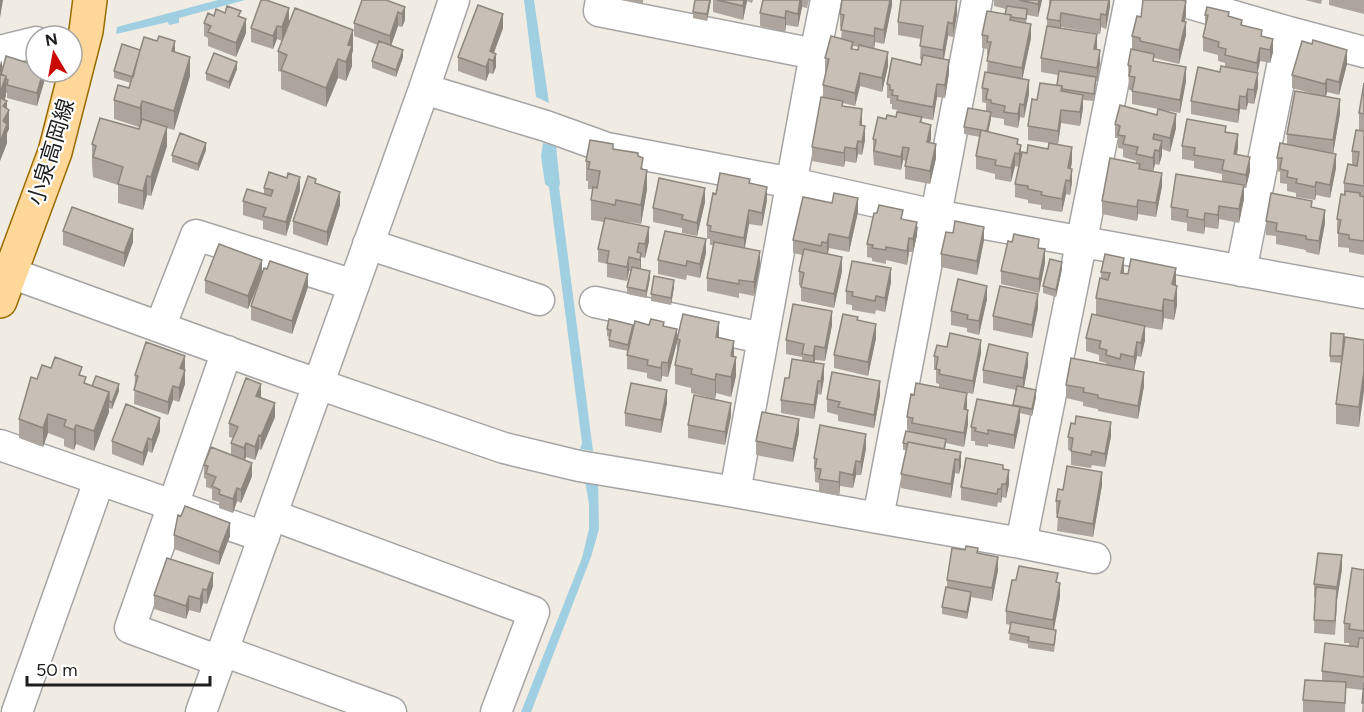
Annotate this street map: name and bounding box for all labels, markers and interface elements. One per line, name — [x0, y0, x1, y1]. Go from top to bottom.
north arrow — [24, 24, 84, 84]
text: N — [44, 29, 59, 50]
street label: 小泉高岡線 — [22, 95, 80, 209]
scale bar — [27, 649, 210, 687]
text: 50 m — [36, 659, 78, 681]

